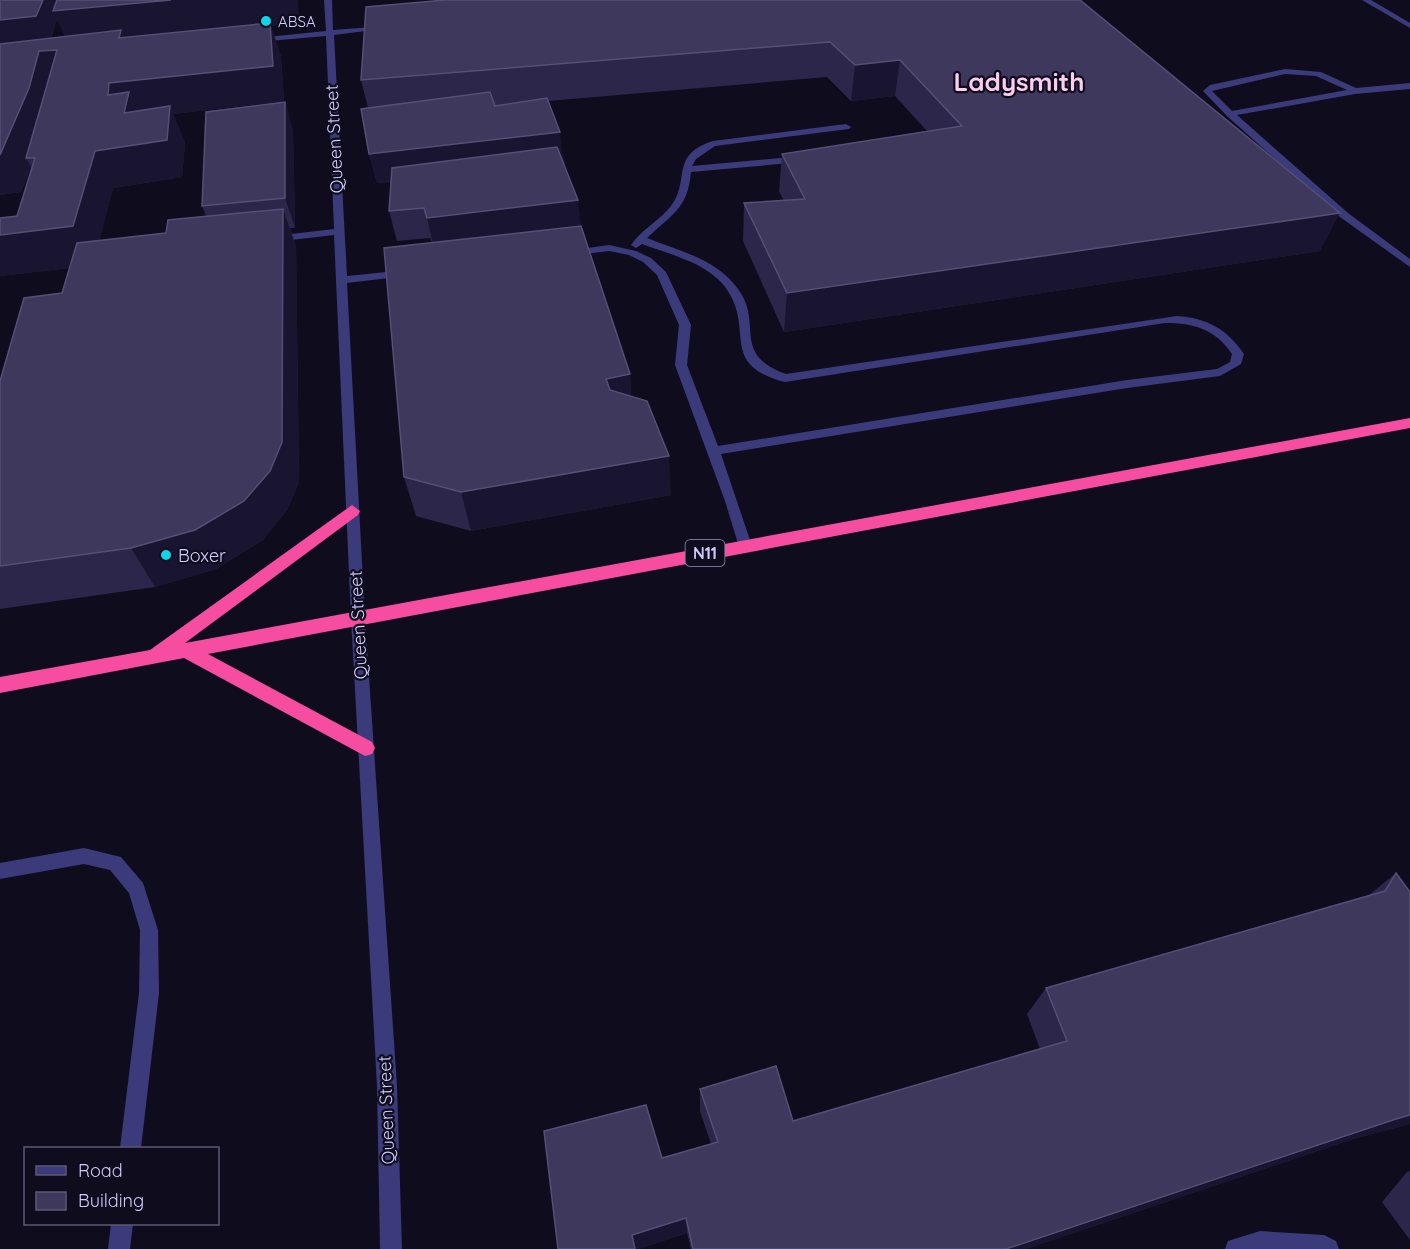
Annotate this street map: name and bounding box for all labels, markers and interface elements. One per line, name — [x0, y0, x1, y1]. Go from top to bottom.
place label: ABSA — [278, 12, 316, 31]
marker: ABSA — [259, 14, 273, 28]
district label: Ladysmith — [954, 65, 1084, 98]
street label: Queen Street — [320, 84, 348, 194]
road number: N11 — [686, 540, 724, 566]
place label: Boxer — [178, 544, 226, 567]
marker: Boxer — [159, 548, 173, 562]
street label: Queen Street — [344, 570, 372, 680]
street label: Queen Street — [373, 1055, 399, 1165]
legend — [24, 1147, 219, 1225]
text: Road — [78, 1159, 123, 1182]
text: Building — [78, 1189, 144, 1212]

